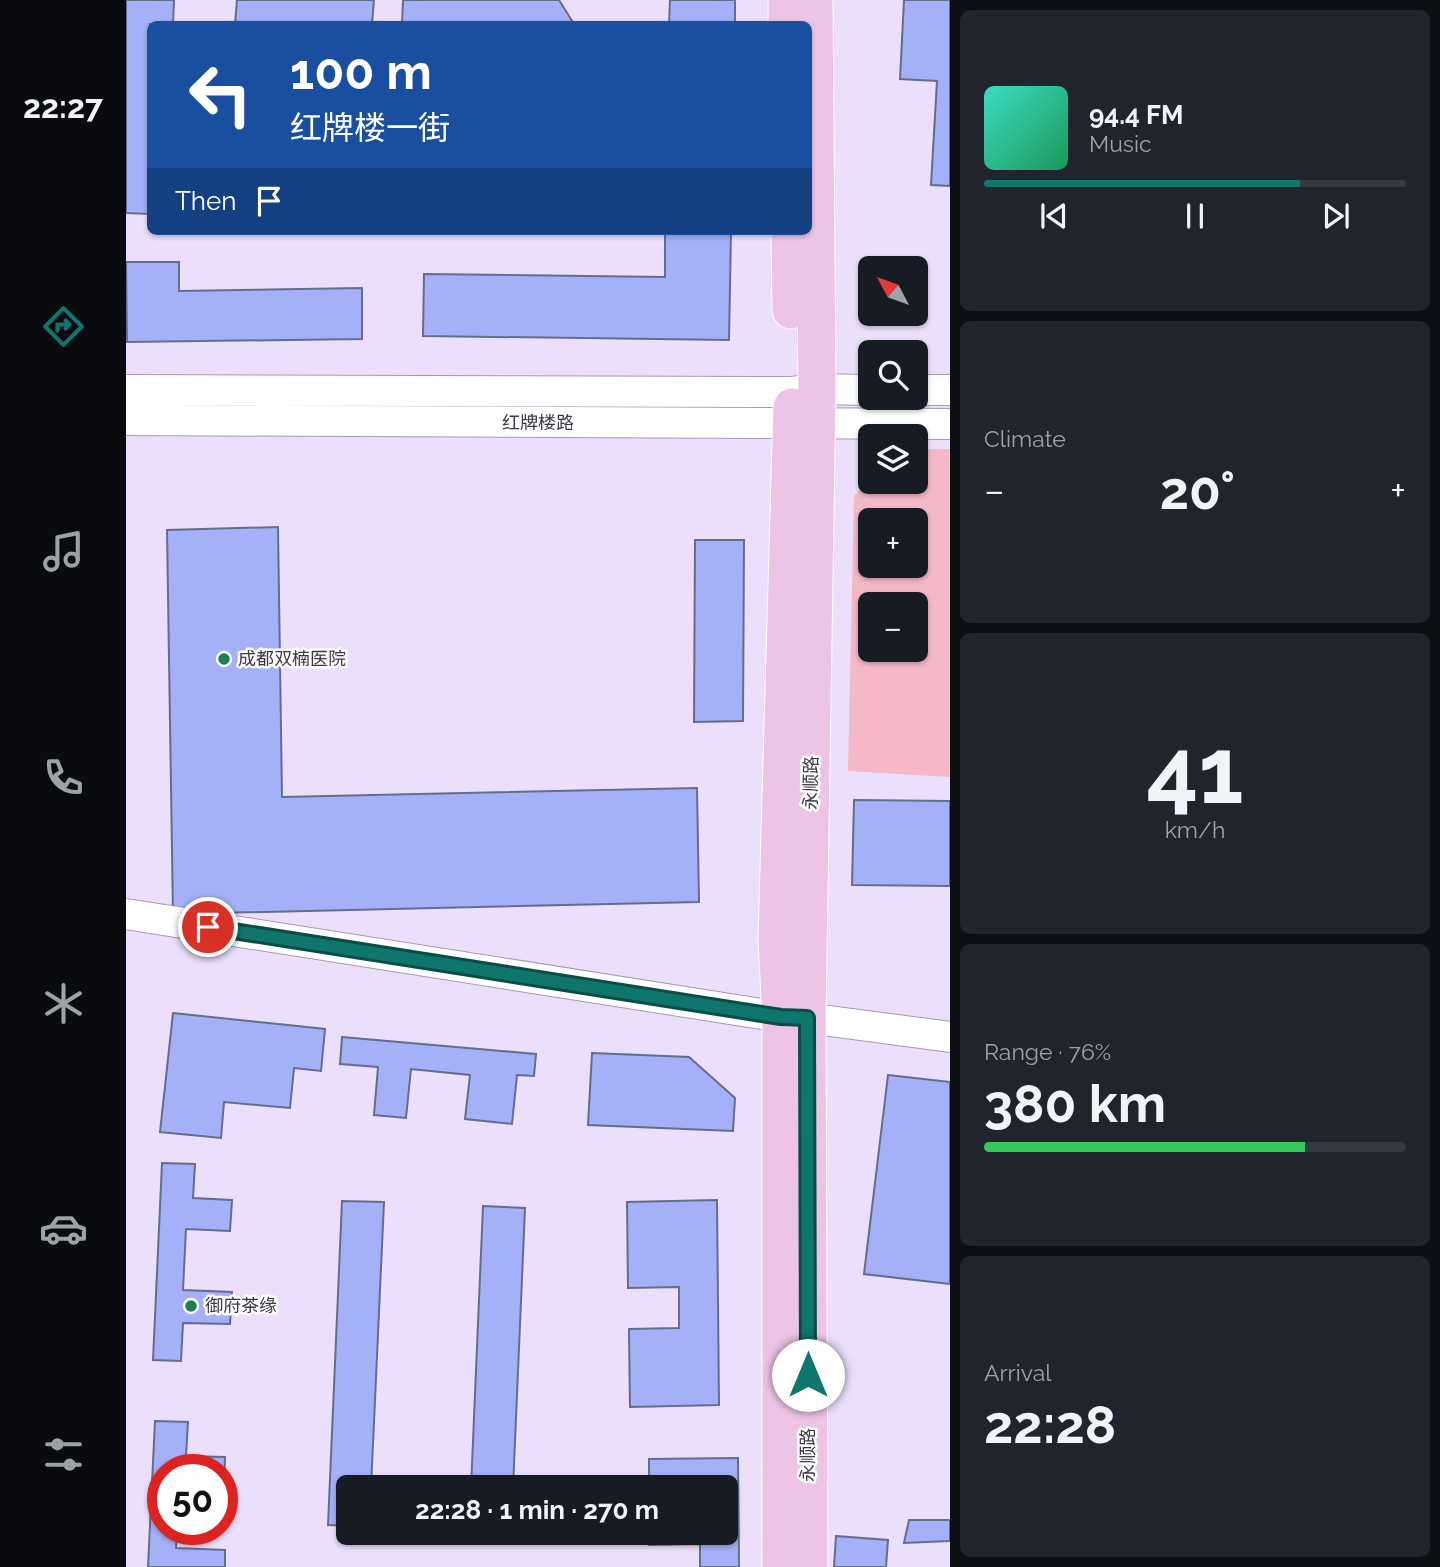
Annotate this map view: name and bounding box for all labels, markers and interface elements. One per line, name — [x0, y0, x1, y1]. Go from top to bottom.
text: 100 m — [290, 43, 432, 100]
icon: left — [175, 49, 266, 140]
text: 22:27 — [23, 88, 103, 125]
text: 94.4 FM — [1089, 100, 1184, 130]
text: 红牌楼一街 — [290, 109, 450, 146]
text: Music — [1089, 130, 1152, 157]
icon: arrive — [250, 182, 288, 220]
text: Then — [175, 186, 236, 216]
icon: previous — [1035, 197, 1073, 235]
icon: pause — [1176, 197, 1214, 235]
icon: next — [1317, 197, 1355, 235]
north arrow — [858, 256, 928, 326]
map controls — [858, 256, 928, 662]
icon: directions — [39, 302, 88, 351]
button: search — [858, 340, 928, 410]
street label: 红牌楼路 — [502, 412, 574, 433]
button: layers — [858, 424, 928, 494]
text: Climate — [984, 425, 1066, 452]
text: 20° — [1160, 460, 1235, 521]
text: − — [984, 468, 1004, 513]
text: + — [1390, 468, 1406, 513]
button: + — [858, 508, 928, 578]
icon: music — [39, 527, 88, 576]
button: − — [858, 592, 928, 662]
place label: 成都双楠医院 — [238, 648, 346, 669]
marker: 成都双楠医院 — [216, 651, 232, 667]
text: 41 — [1147, 717, 1243, 824]
icon: phone — [39, 753, 88, 802]
street label: 永顺路 — [800, 756, 821, 810]
text: km/h — [1165, 816, 1225, 843]
pin — [178, 897, 238, 957]
icon: arrive — [189, 908, 227, 946]
icon: climate — [39, 979, 88, 1028]
text: Range · 76% — [984, 1038, 1111, 1065]
text: 380 km — [984, 1073, 1166, 1134]
icon: car — [39, 1204, 88, 1253]
place label: 御府茶缘 — [205, 1295, 277, 1316]
marker: 御府茶缘 — [183, 1298, 199, 1314]
position arrow — [771, 1338, 845, 1412]
text: Arrival — [984, 1359, 1051, 1386]
text: 22:28 — [984, 1394, 1116, 1455]
street label: 永顺路 — [797, 1428, 818, 1482]
icon: filters — [39, 1430, 88, 1479]
speed limit sign: 50 — [147, 1454, 238, 1545]
text: 22:28 · 1 min · 270 m — [415, 1495, 659, 1525]

